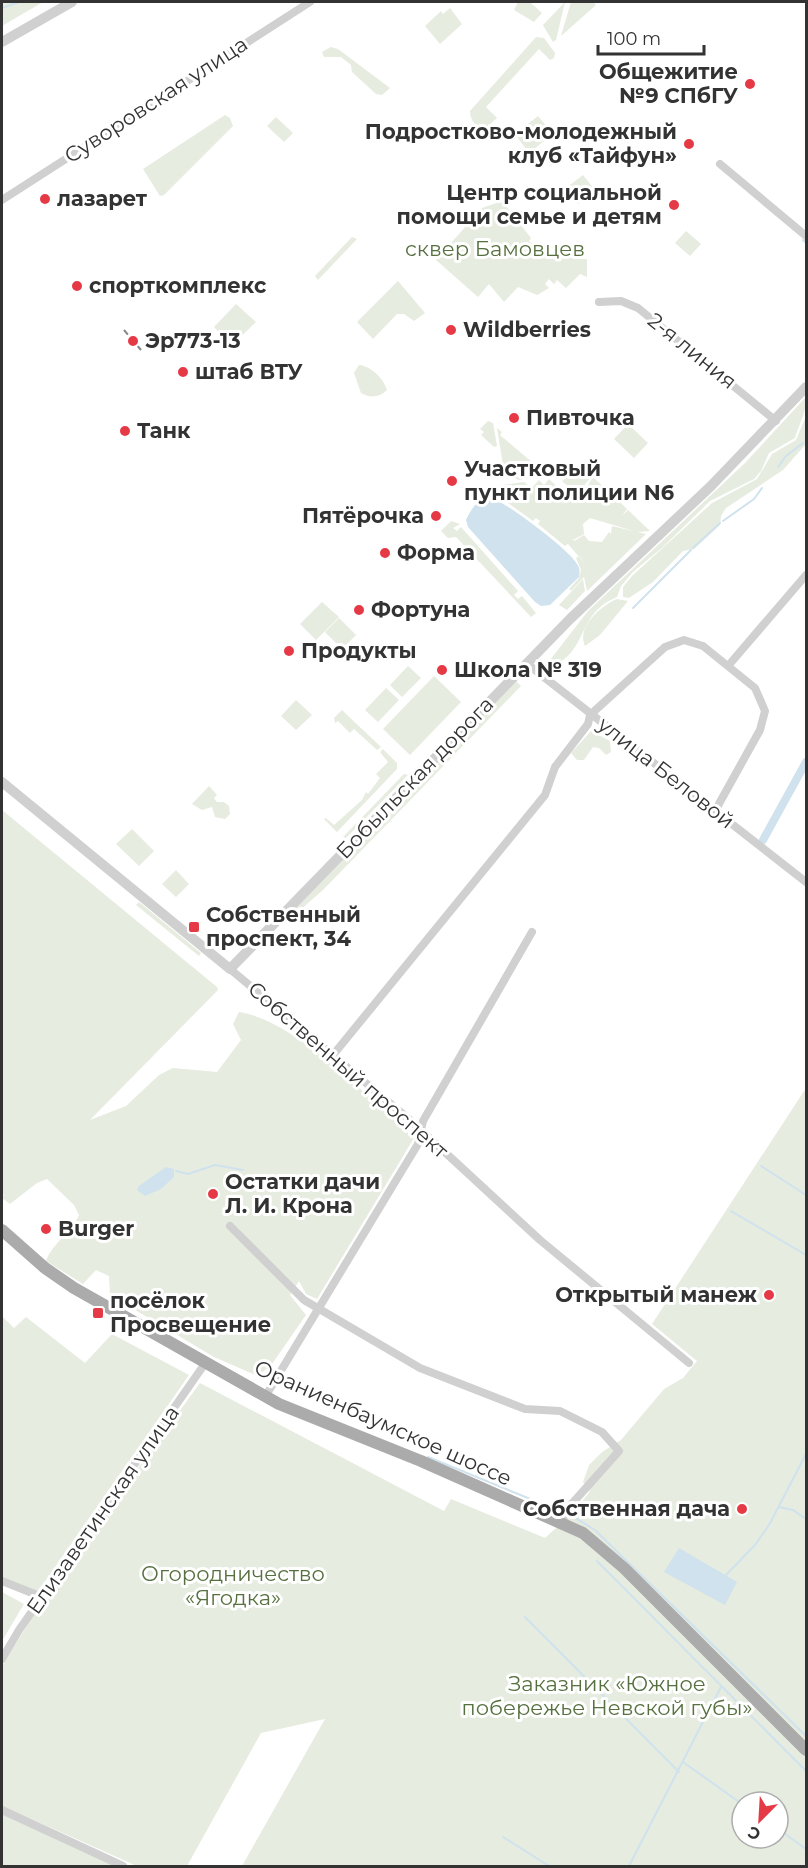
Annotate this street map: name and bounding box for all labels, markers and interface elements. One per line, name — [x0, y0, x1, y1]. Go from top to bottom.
scale bar — [598, 18, 704, 56]
text: 100 m — [607, 28, 661, 50]
street label: Суворовская улица — [59, 31, 252, 168]
place label: Общежитие №9 СПбГУ — [599, 59, 739, 108]
marker: Общежитие №9 СПбГУ — [743, 77, 757, 91]
place label: Подростково-молодежный клуб «Тайфун» — [365, 119, 677, 168]
marker: Подростково-молодежный клуб «Тайфун» — [682, 137, 696, 151]
place label: Центр социальной помощи семье и детям — [397, 180, 662, 229]
place label: лазарет — [57, 186, 148, 211]
marker: лазарет — [38, 192, 52, 206]
marker: Центр социальной помощи семье и детям — [667, 198, 681, 212]
park label: сквер Бамовцев — [405, 236, 585, 261]
place label: спорткомплекс — [89, 273, 267, 298]
marker: спорткомплекс — [70, 279, 84, 293]
street label: 2-я линия — [643, 307, 742, 394]
place label: Wildberries — [463, 317, 591, 342]
marker: Wildberries — [444, 323, 458, 337]
place label: Эр773-13 — [145, 328, 241, 353]
marker: Эр773-13 — [126, 334, 140, 348]
place label: штаб ВТУ — [195, 359, 304, 384]
marker: штаб ВТУ — [176, 365, 190, 379]
place label: Пивточка — [526, 405, 635, 430]
marker: Пивточка — [507, 411, 521, 425]
place label: Танк — [137, 418, 191, 443]
marker: Танк — [118, 424, 132, 438]
place label: Участковый пункт полиции N6 — [464, 456, 674, 505]
marker: Участковый пункт полиции N6 — [445, 474, 459, 488]
place label: Пятёрочка — [302, 503, 424, 528]
marker: Пятёрочка — [429, 509, 443, 523]
place label: Форма — [397, 540, 475, 565]
marker: Форма — [378, 546, 392, 560]
place label: Фортуна — [371, 597, 470, 622]
marker: Фортуна — [352, 603, 366, 617]
place label: Продукты — [301, 638, 416, 663]
marker: Продукты — [282, 644, 296, 658]
place label: Школа № 319 — [454, 657, 602, 682]
marker: Школа № 319 — [435, 663, 449, 677]
street label: Бобыльская дорога — [331, 692, 498, 864]
street label: улица Беловой — [592, 711, 740, 834]
place label: Собственный проспект, 34 — [206, 902, 361, 951]
marker: Собственный проспект, 34 — [187, 920, 201, 934]
street label: Собственный проспект — [243, 976, 453, 1163]
place label: Остатки дачи Л. И. Крона — [225, 1169, 380, 1218]
marker: Остатки дачи Л. И. Крона — [206, 1187, 220, 1201]
place label: Burger — [58, 1216, 134, 1241]
marker: Burger — [39, 1222, 53, 1236]
place label: Открытый манеж — [555, 1282, 758, 1307]
place label: посёлок Просвещение — [110, 1288, 271, 1337]
marker: Открытый манеж — [762, 1288, 776, 1302]
marker: посёлок Просвещение — [91, 1306, 105, 1320]
street label: Ораниенбаумское шоссе — [251, 1354, 516, 1491]
street label: Елизаветинская улица — [21, 1401, 184, 1619]
place label: Собственная дача — [523, 1496, 730, 1521]
marker: Собственная дача — [735, 1502, 749, 1516]
park label: Огородничество «Ягодка» — [141, 1561, 325, 1610]
park label: Заказник «Южное побережье Невской губы» — [462, 1671, 752, 1720]
north arrow — [730, 1790, 790, 1850]
text: С — [745, 1822, 763, 1844]

